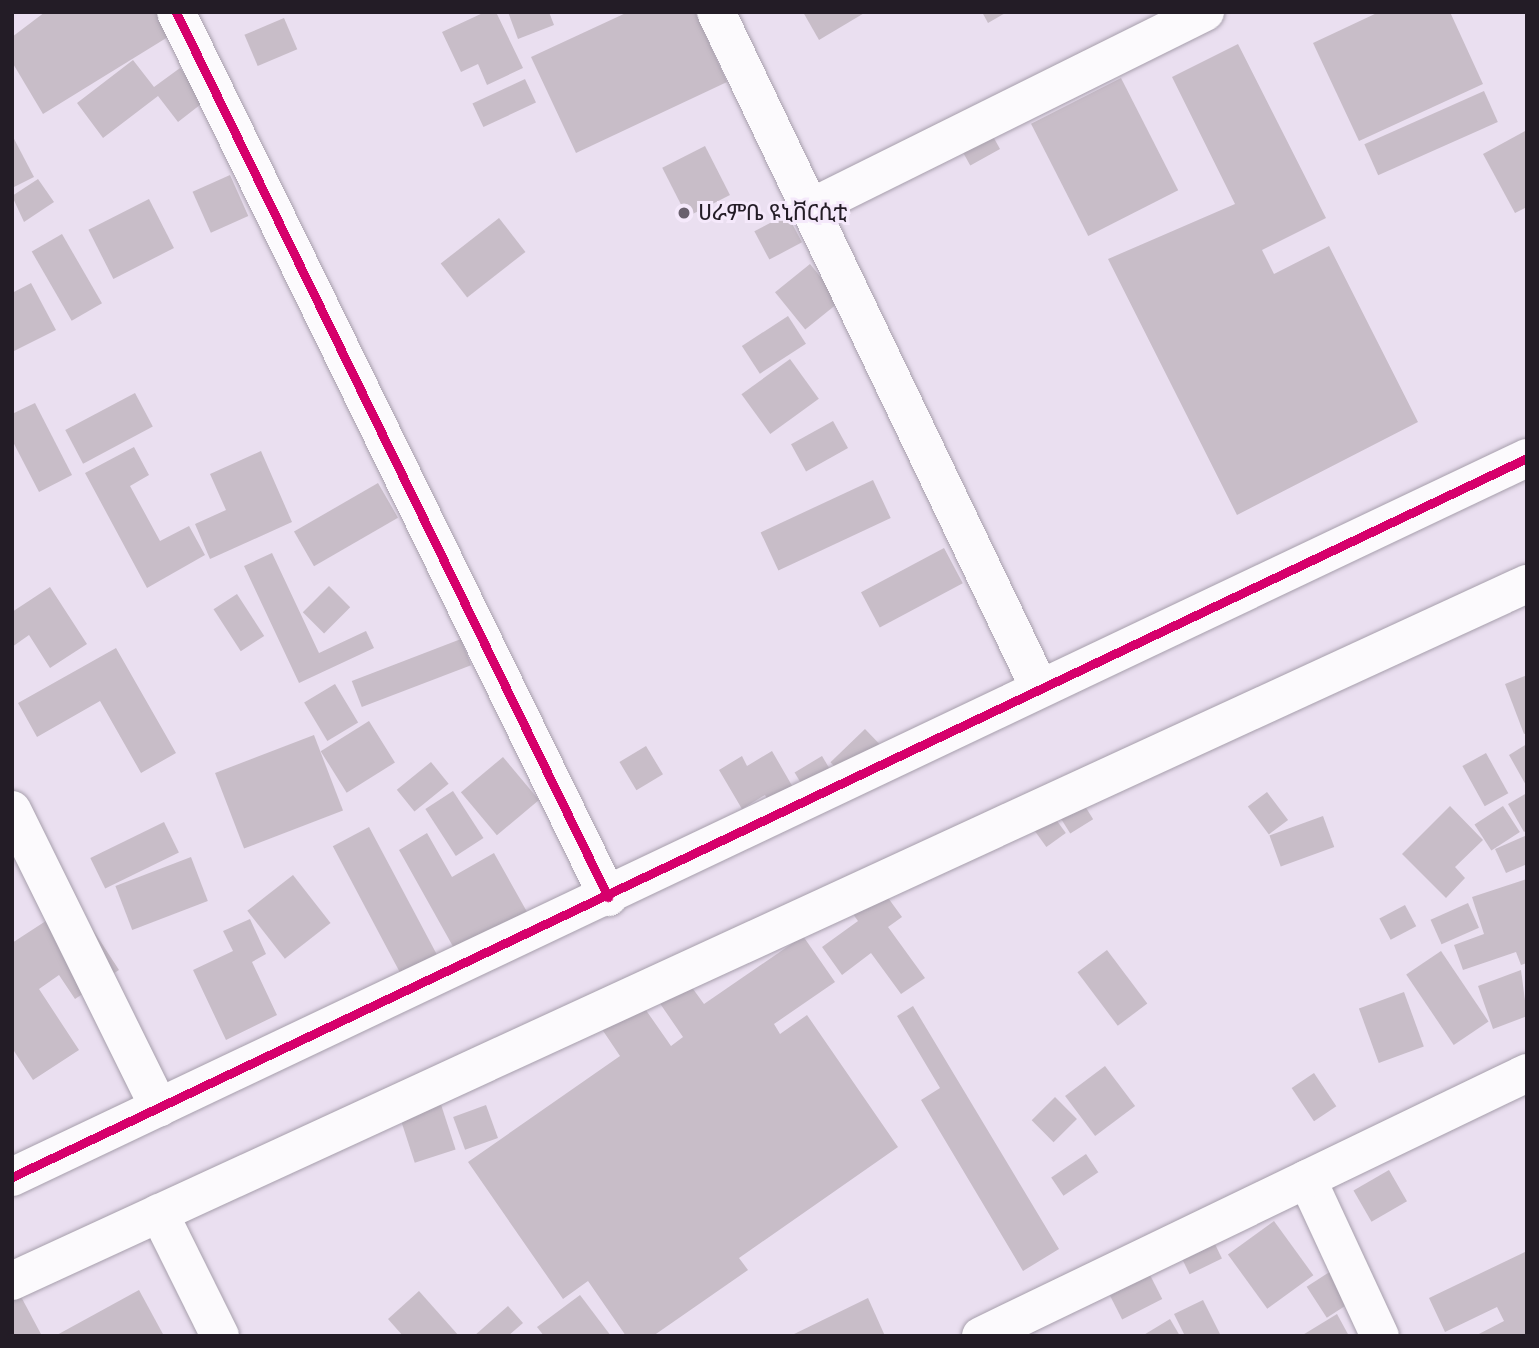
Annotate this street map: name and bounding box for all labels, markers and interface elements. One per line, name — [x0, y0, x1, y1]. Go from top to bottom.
place label: ሀራምቤ ዩኒቨርሲቲ — [698, 199, 847, 227]
marker: ሀራምቤ ዩኒቨርሲቲ — [676, 205, 692, 221]

